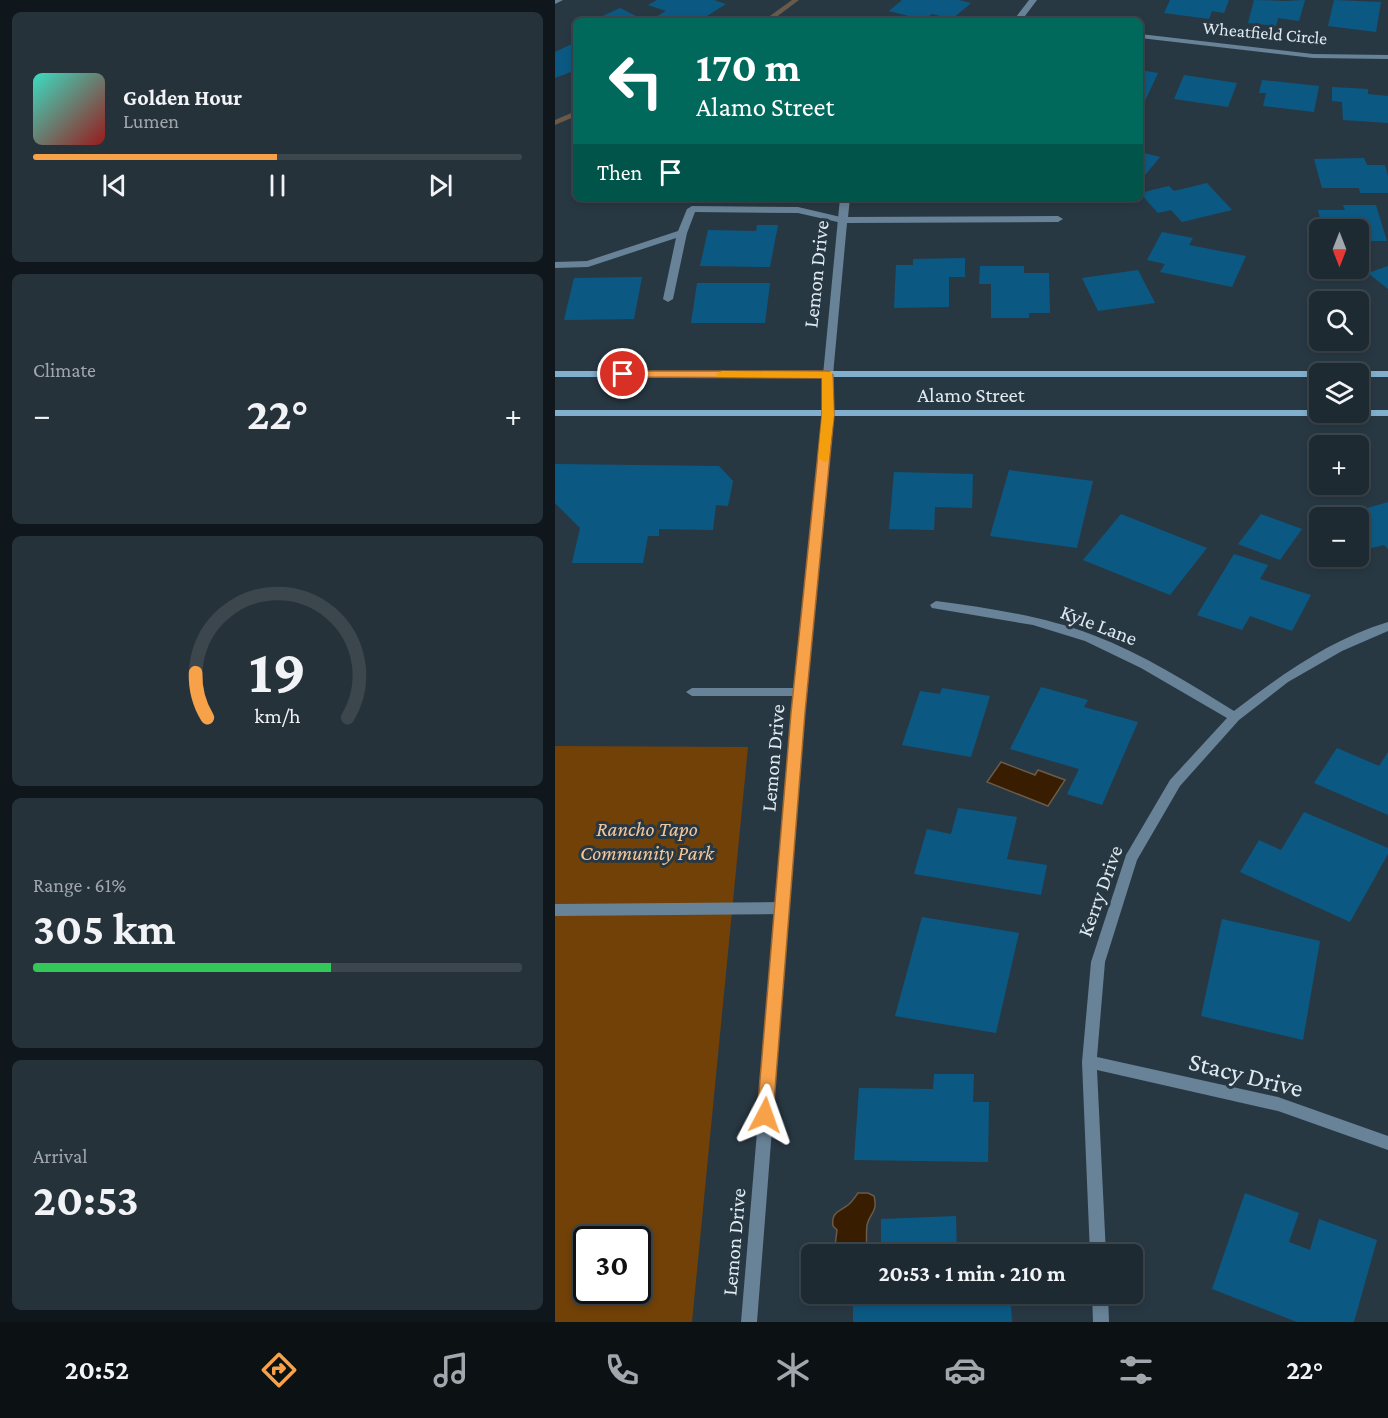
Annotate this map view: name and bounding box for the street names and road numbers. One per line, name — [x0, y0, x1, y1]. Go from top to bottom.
street label: Wheatfield Circle — [1202, 18, 1328, 48]
street label: Lemon Drive — [798, 219, 834, 329]
street label: Alamo Street — [917, 383, 1026, 407]
street label: Kyle Lane — [1057, 599, 1141, 651]
street label: Lemon Drive — [756, 703, 790, 813]
street label: Kerry Drive — [1072, 842, 1128, 940]
street label: Stacy Drive — [1186, 1047, 1306, 1103]
street label: Lemon Drive — [717, 1187, 751, 1297]

